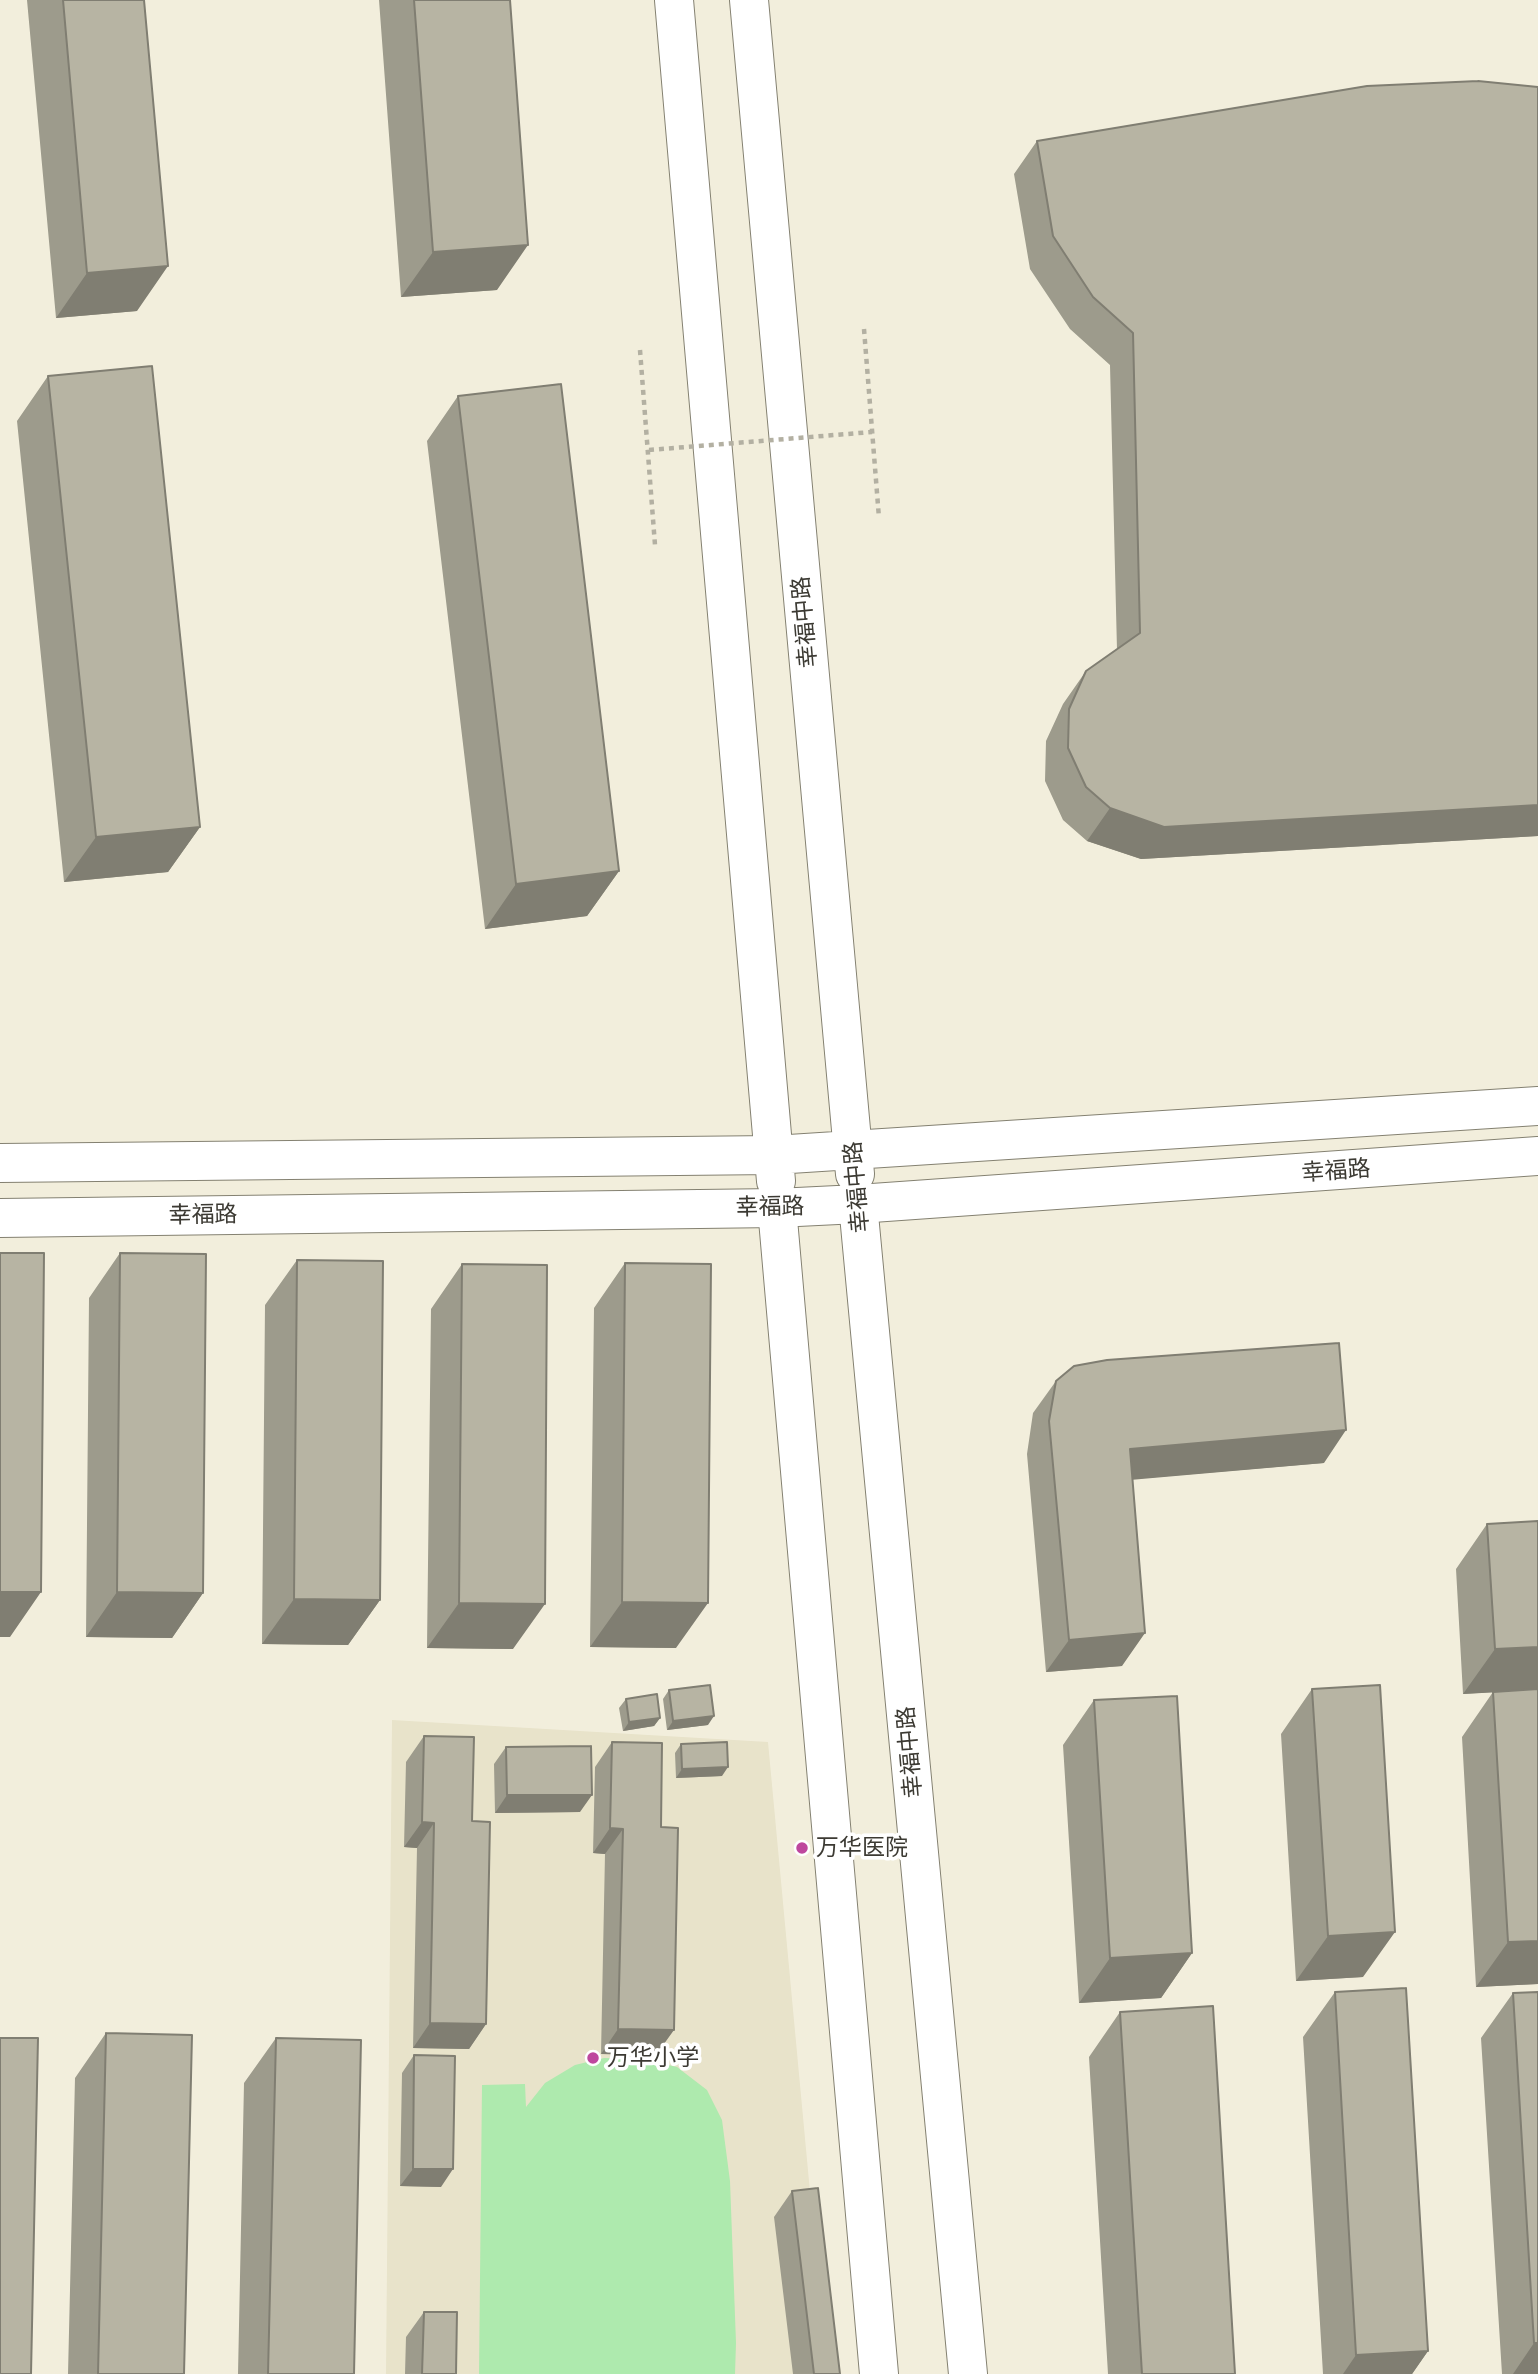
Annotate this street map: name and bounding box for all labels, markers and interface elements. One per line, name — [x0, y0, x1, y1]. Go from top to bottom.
street label: 幸福中路 — [787, 575, 823, 669]
street label: 幸福中路 — [839, 1140, 875, 1234]
street label: 幸福路 — [1301, 1155, 1371, 1187]
street label: 幸福路 — [735, 1193, 805, 1221]
street label: 幸福路 — [168, 1201, 238, 1229]
street label: 幸福中路 — [892, 1705, 928, 1799]
place label: 万华医院 — [816, 1834, 908, 1862]
marker: 万华医院 — [794, 1840, 810, 1856]
place label: 万华小学 — [607, 2044, 699, 2072]
marker: 万华小学 — [585, 2050, 601, 2066]

